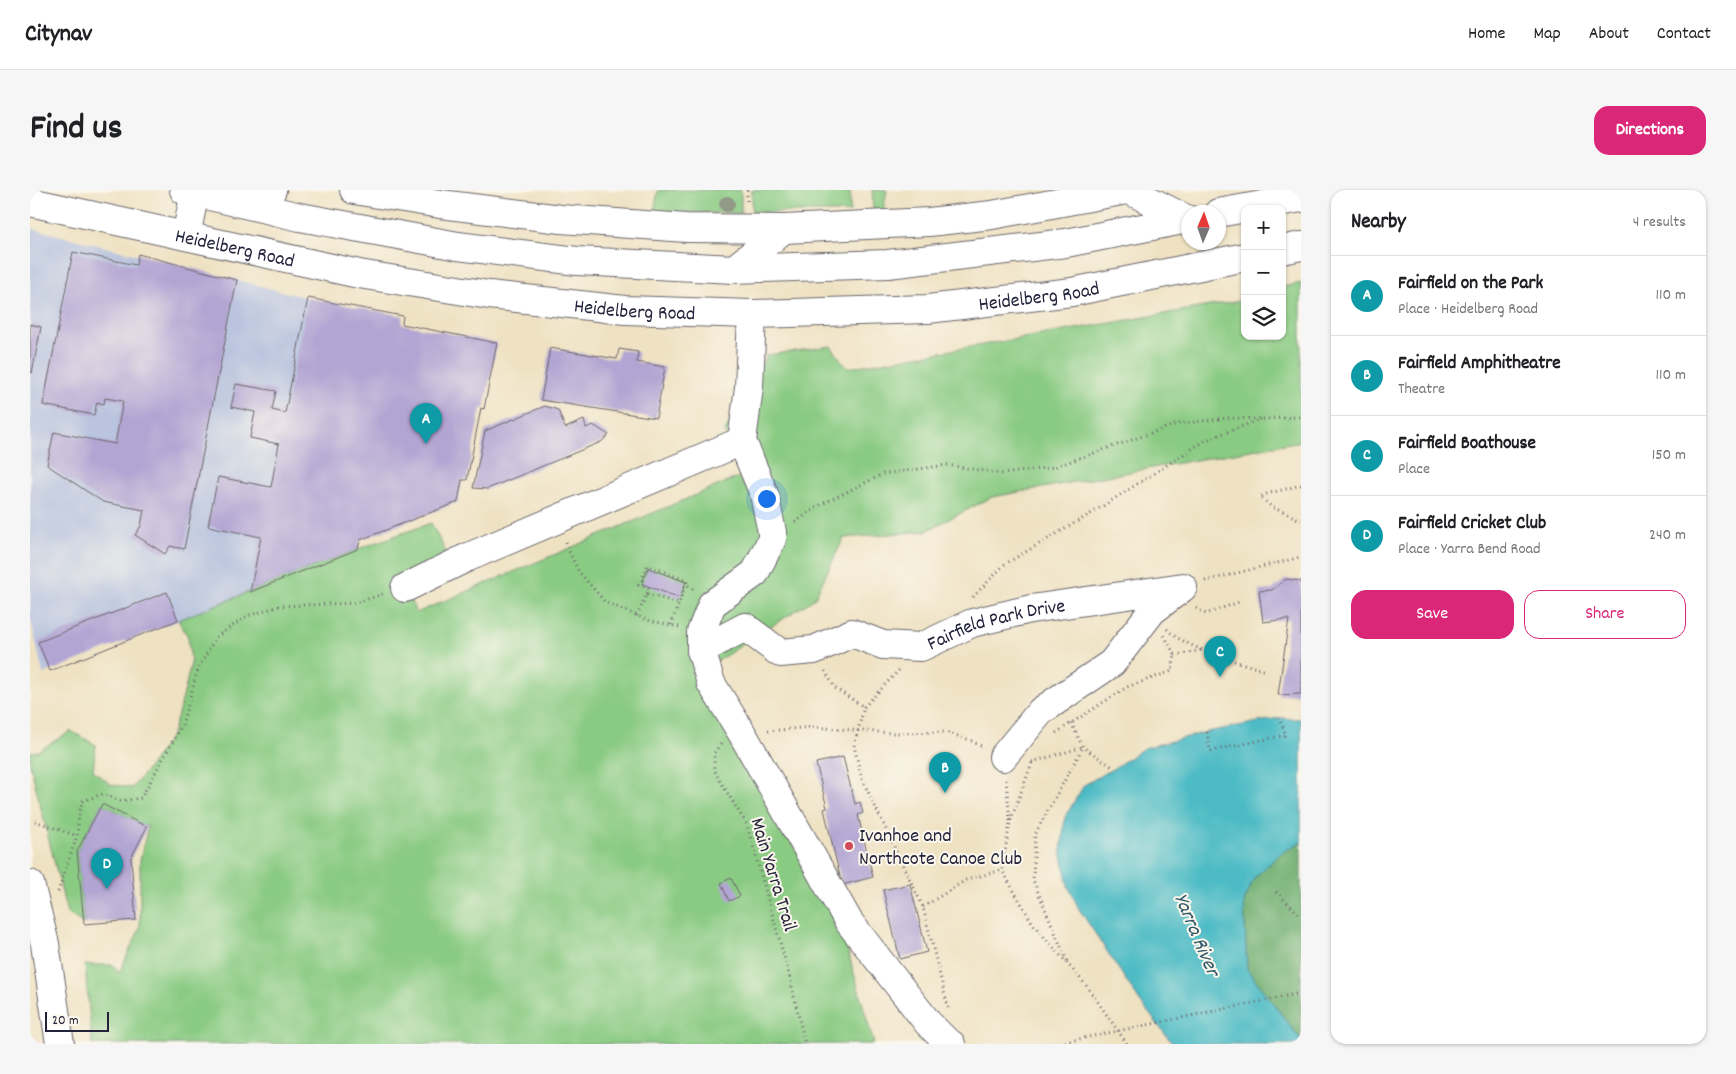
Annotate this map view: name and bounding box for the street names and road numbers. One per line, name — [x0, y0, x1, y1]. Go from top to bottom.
street label: Heidelberg Road — [172, 223, 297, 276]
street label: Heidelberg Road — [977, 276, 1102, 320]
street label: Heidelberg Road — [572, 293, 696, 329]
street label: Fairfield Park Drive — [923, 593, 1067, 659]
street label: Main Yarra Trail — [742, 815, 803, 935]

